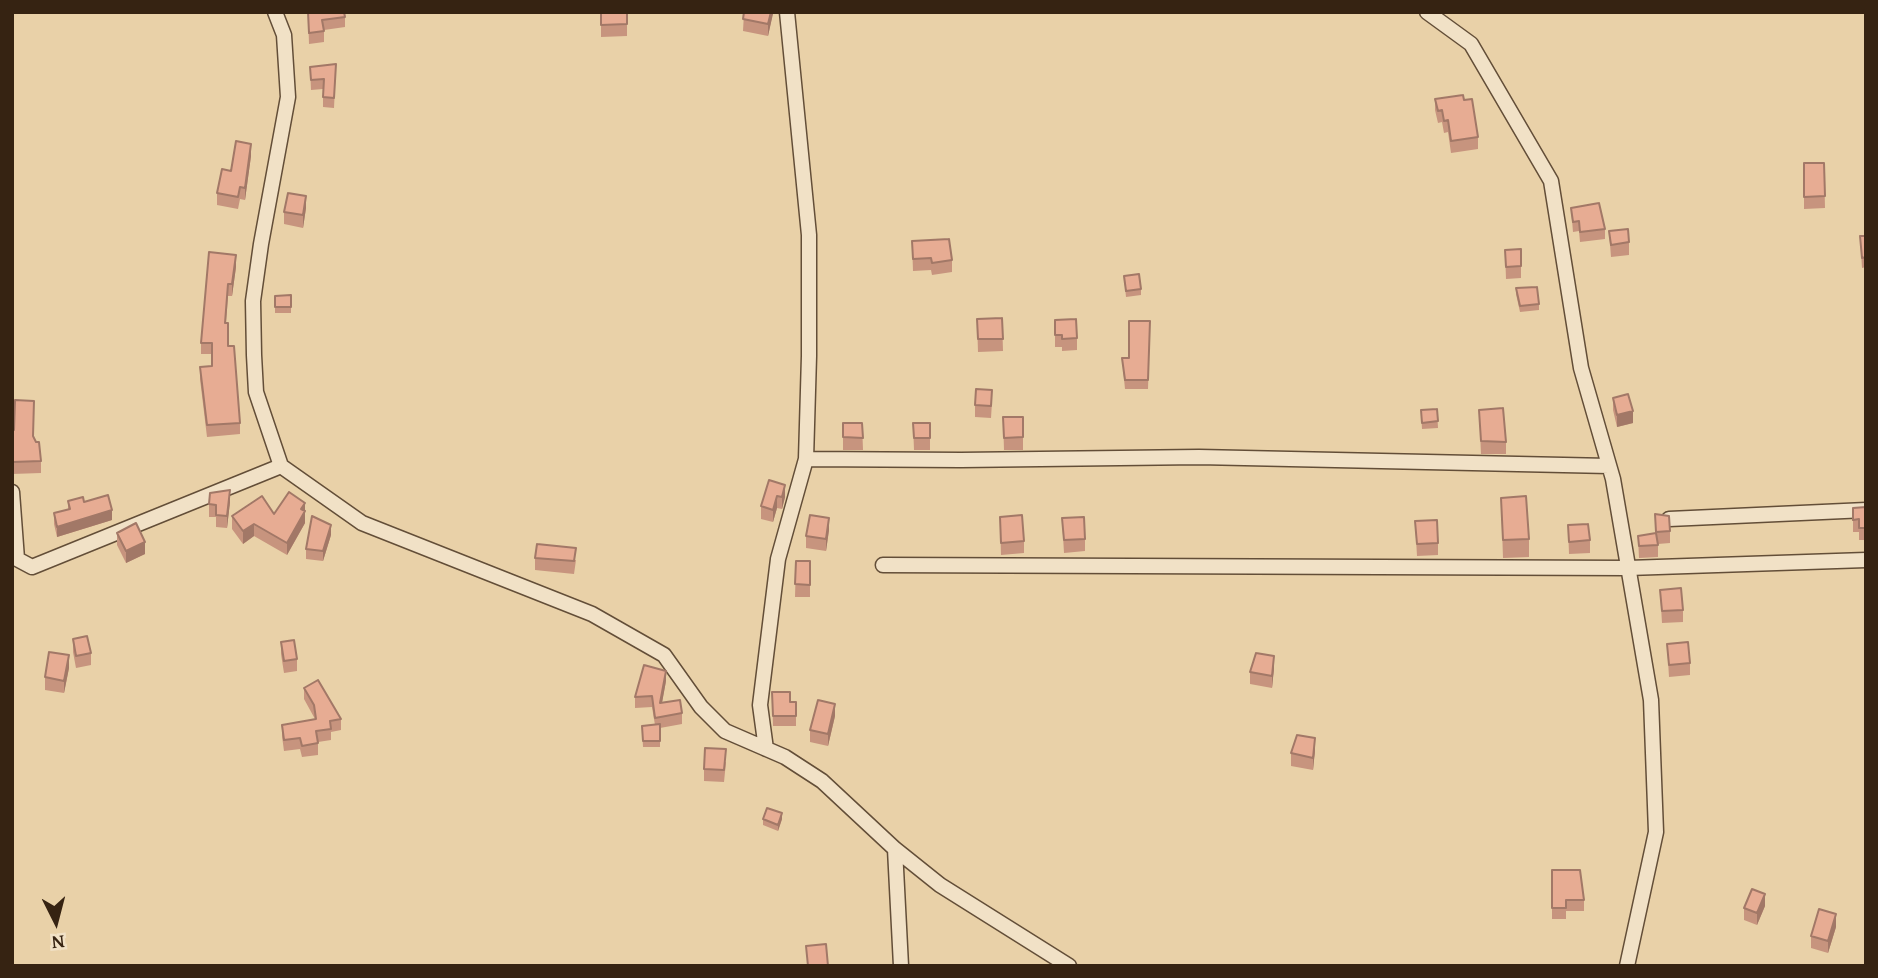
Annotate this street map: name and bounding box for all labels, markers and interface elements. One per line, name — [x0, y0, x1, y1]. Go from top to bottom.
north arrow — [21, 887, 91, 957]
text: N — [50, 928, 66, 957]

